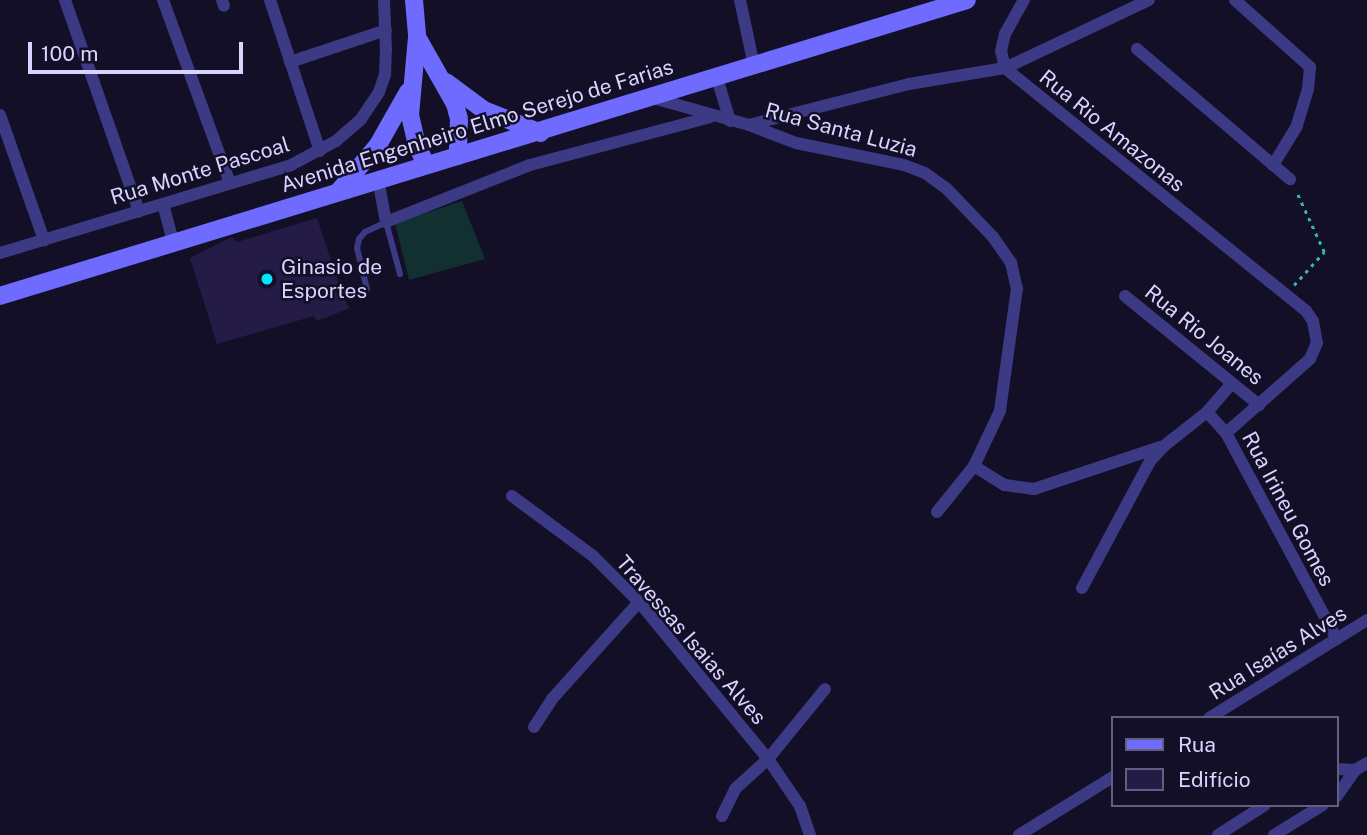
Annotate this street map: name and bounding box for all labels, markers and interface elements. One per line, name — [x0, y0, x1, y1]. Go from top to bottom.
scale bar — [32, 28, 247, 72]
text: 100 m — [41, 41, 98, 66]
street label: Avenida Engenheiro Elmo Serejo de Farias — [277, 54, 677, 198]
street label: Rua Rio Amazonas — [1034, 65, 1190, 197]
street label: Rua Santa Luzia — [762, 98, 920, 162]
street label: Rua Monte Pascoal — [107, 132, 293, 210]
place label: Ginasio de Esportes — [281, 254, 383, 304]
marker: Ginasio de Esportes — [259, 271, 275, 287]
street label: Rua Rio Joanes — [1140, 279, 1268, 391]
street label: Rua Irineu Gomes — [1237, 427, 1339, 591]
street label: Travessas Isaias Alves — [611, 550, 771, 730]
street label: Rua Isaías Alves — [1205, 601, 1351, 705]
legend — [1112, 716, 1339, 807]
text: Rua — [1178, 732, 1216, 757]
text: Edifício — [1178, 767, 1251, 792]

